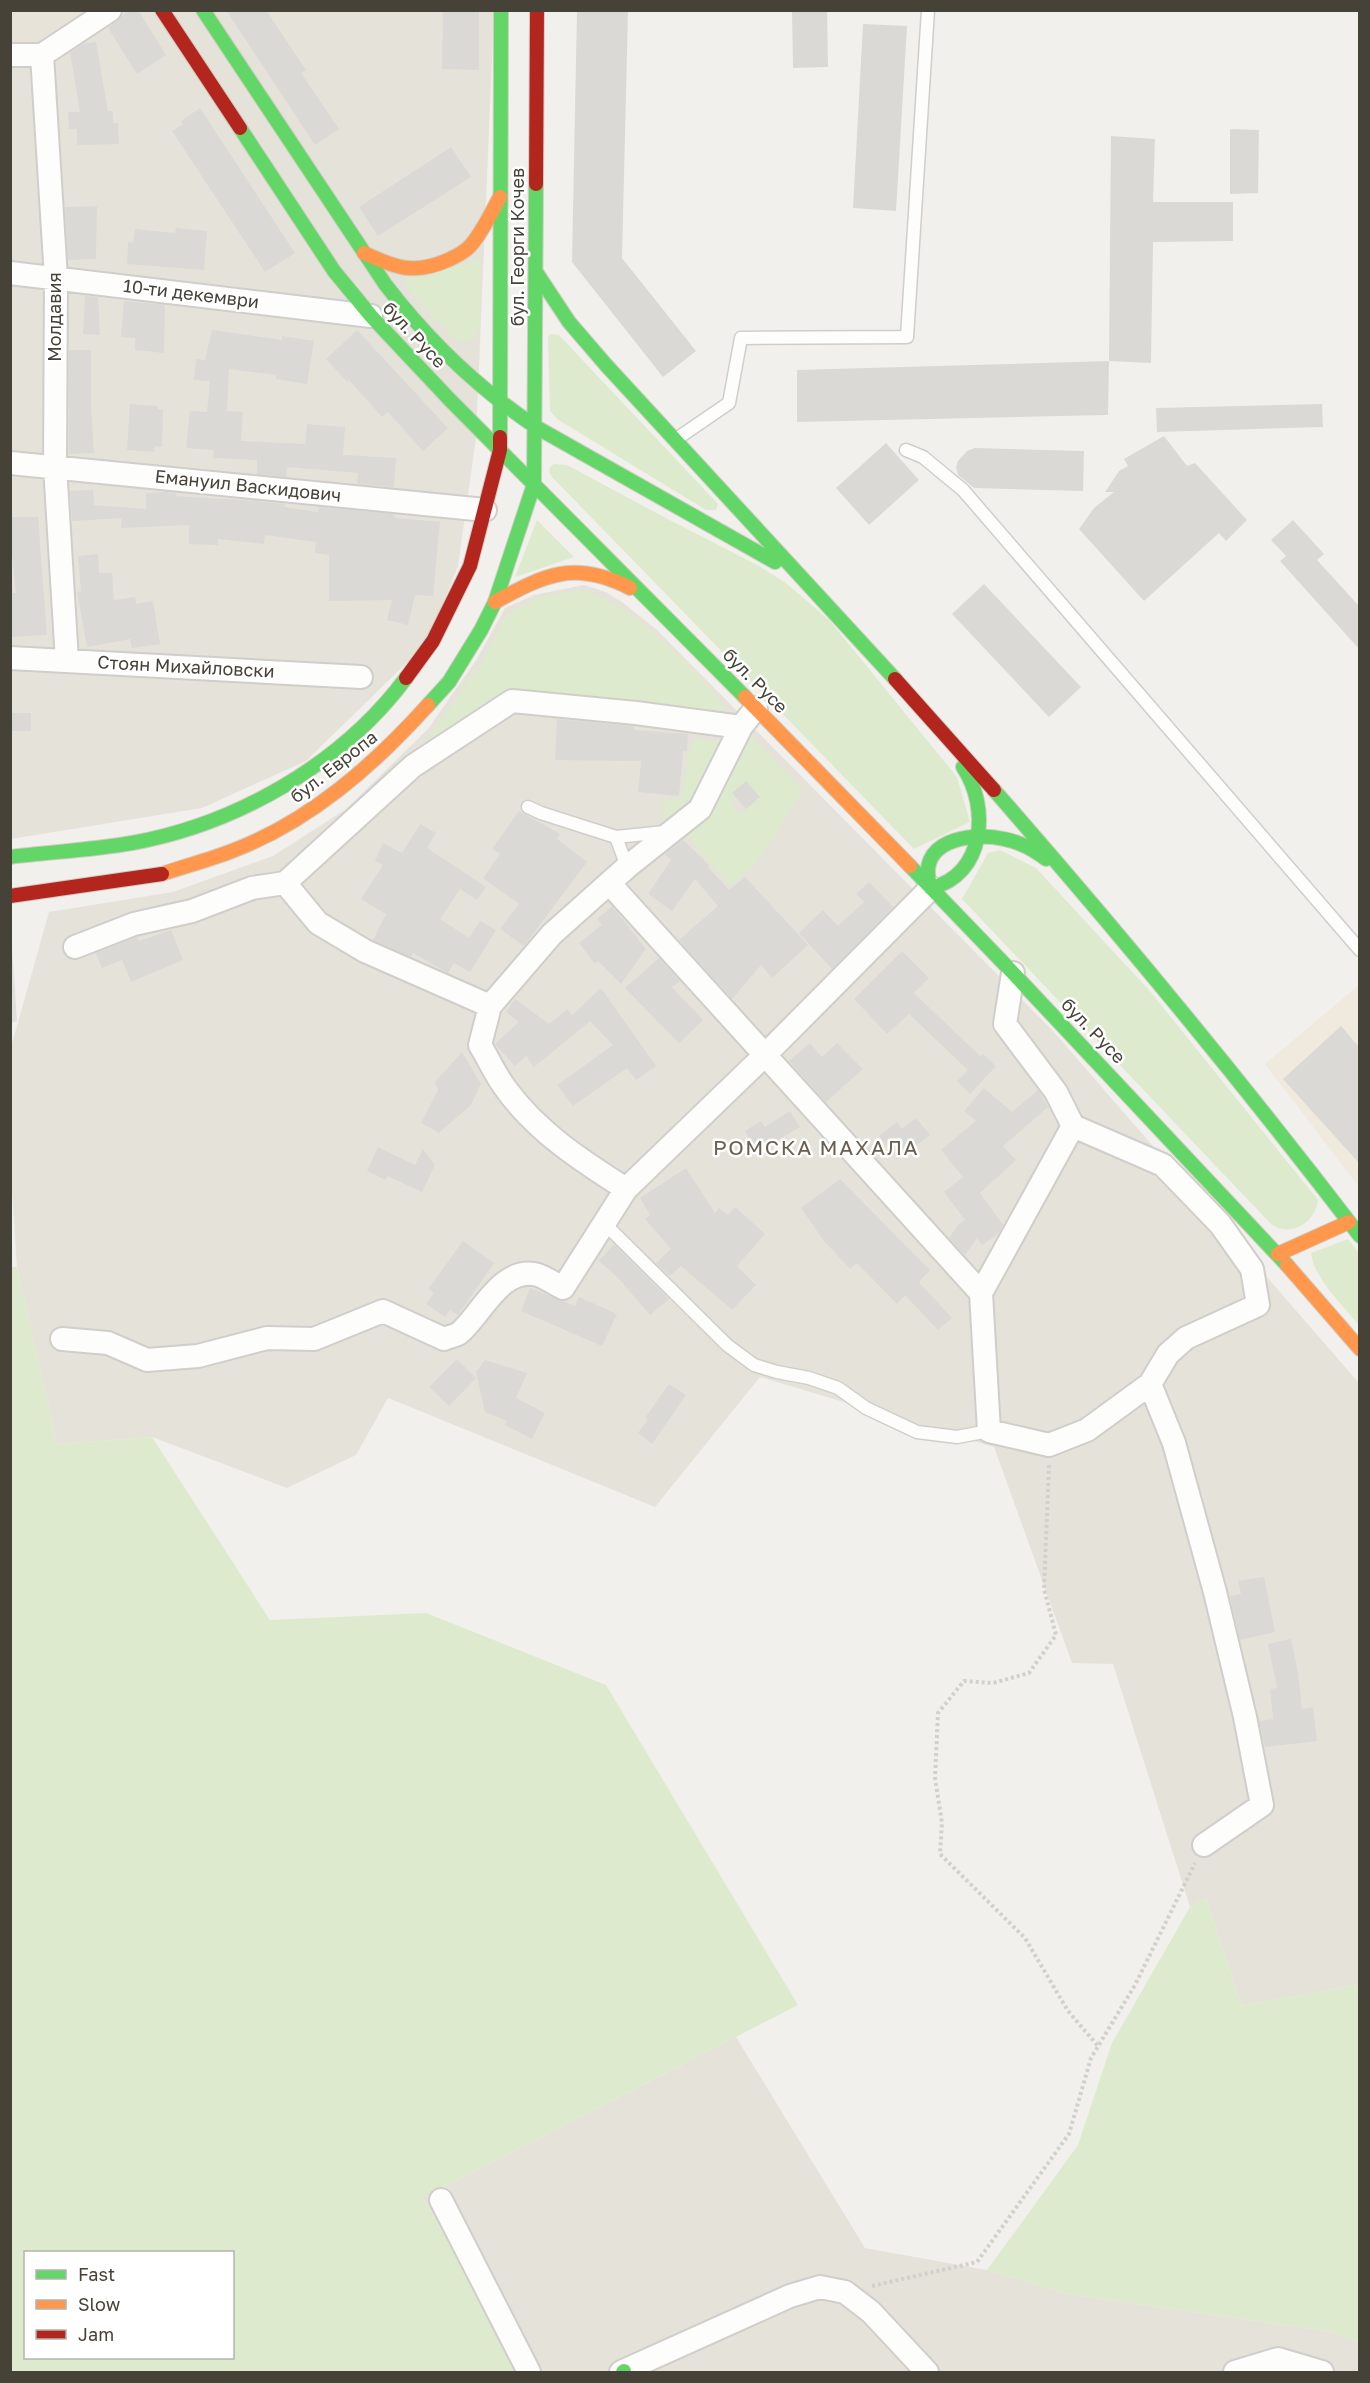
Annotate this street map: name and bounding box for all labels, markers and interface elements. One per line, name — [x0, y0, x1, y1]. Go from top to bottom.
street label: бул. Георги Кочев — [506, 168, 528, 326]
street label: Молдавия — [43, 272, 65, 362]
street label: 10-ти декември — [122, 274, 260, 312]
street label: бул. Русе — [379, 297, 451, 372]
street label: Емануил Васкидович — [154, 464, 342, 506]
street label: бул. Русе — [719, 643, 793, 717]
street label: Стоян Михайловски — [97, 650, 275, 682]
street label: бул. Европа — [285, 725, 381, 807]
street label: бул. Русе — [1057, 993, 1130, 1068]
district label: РОМСКА МАХАЛА — [713, 1134, 919, 1160]
legend — [24, 2251, 234, 2359]
text: Fast — [78, 2263, 115, 2285]
text: Slow — [78, 2293, 121, 2315]
text: Jam — [78, 2323, 114, 2345]

